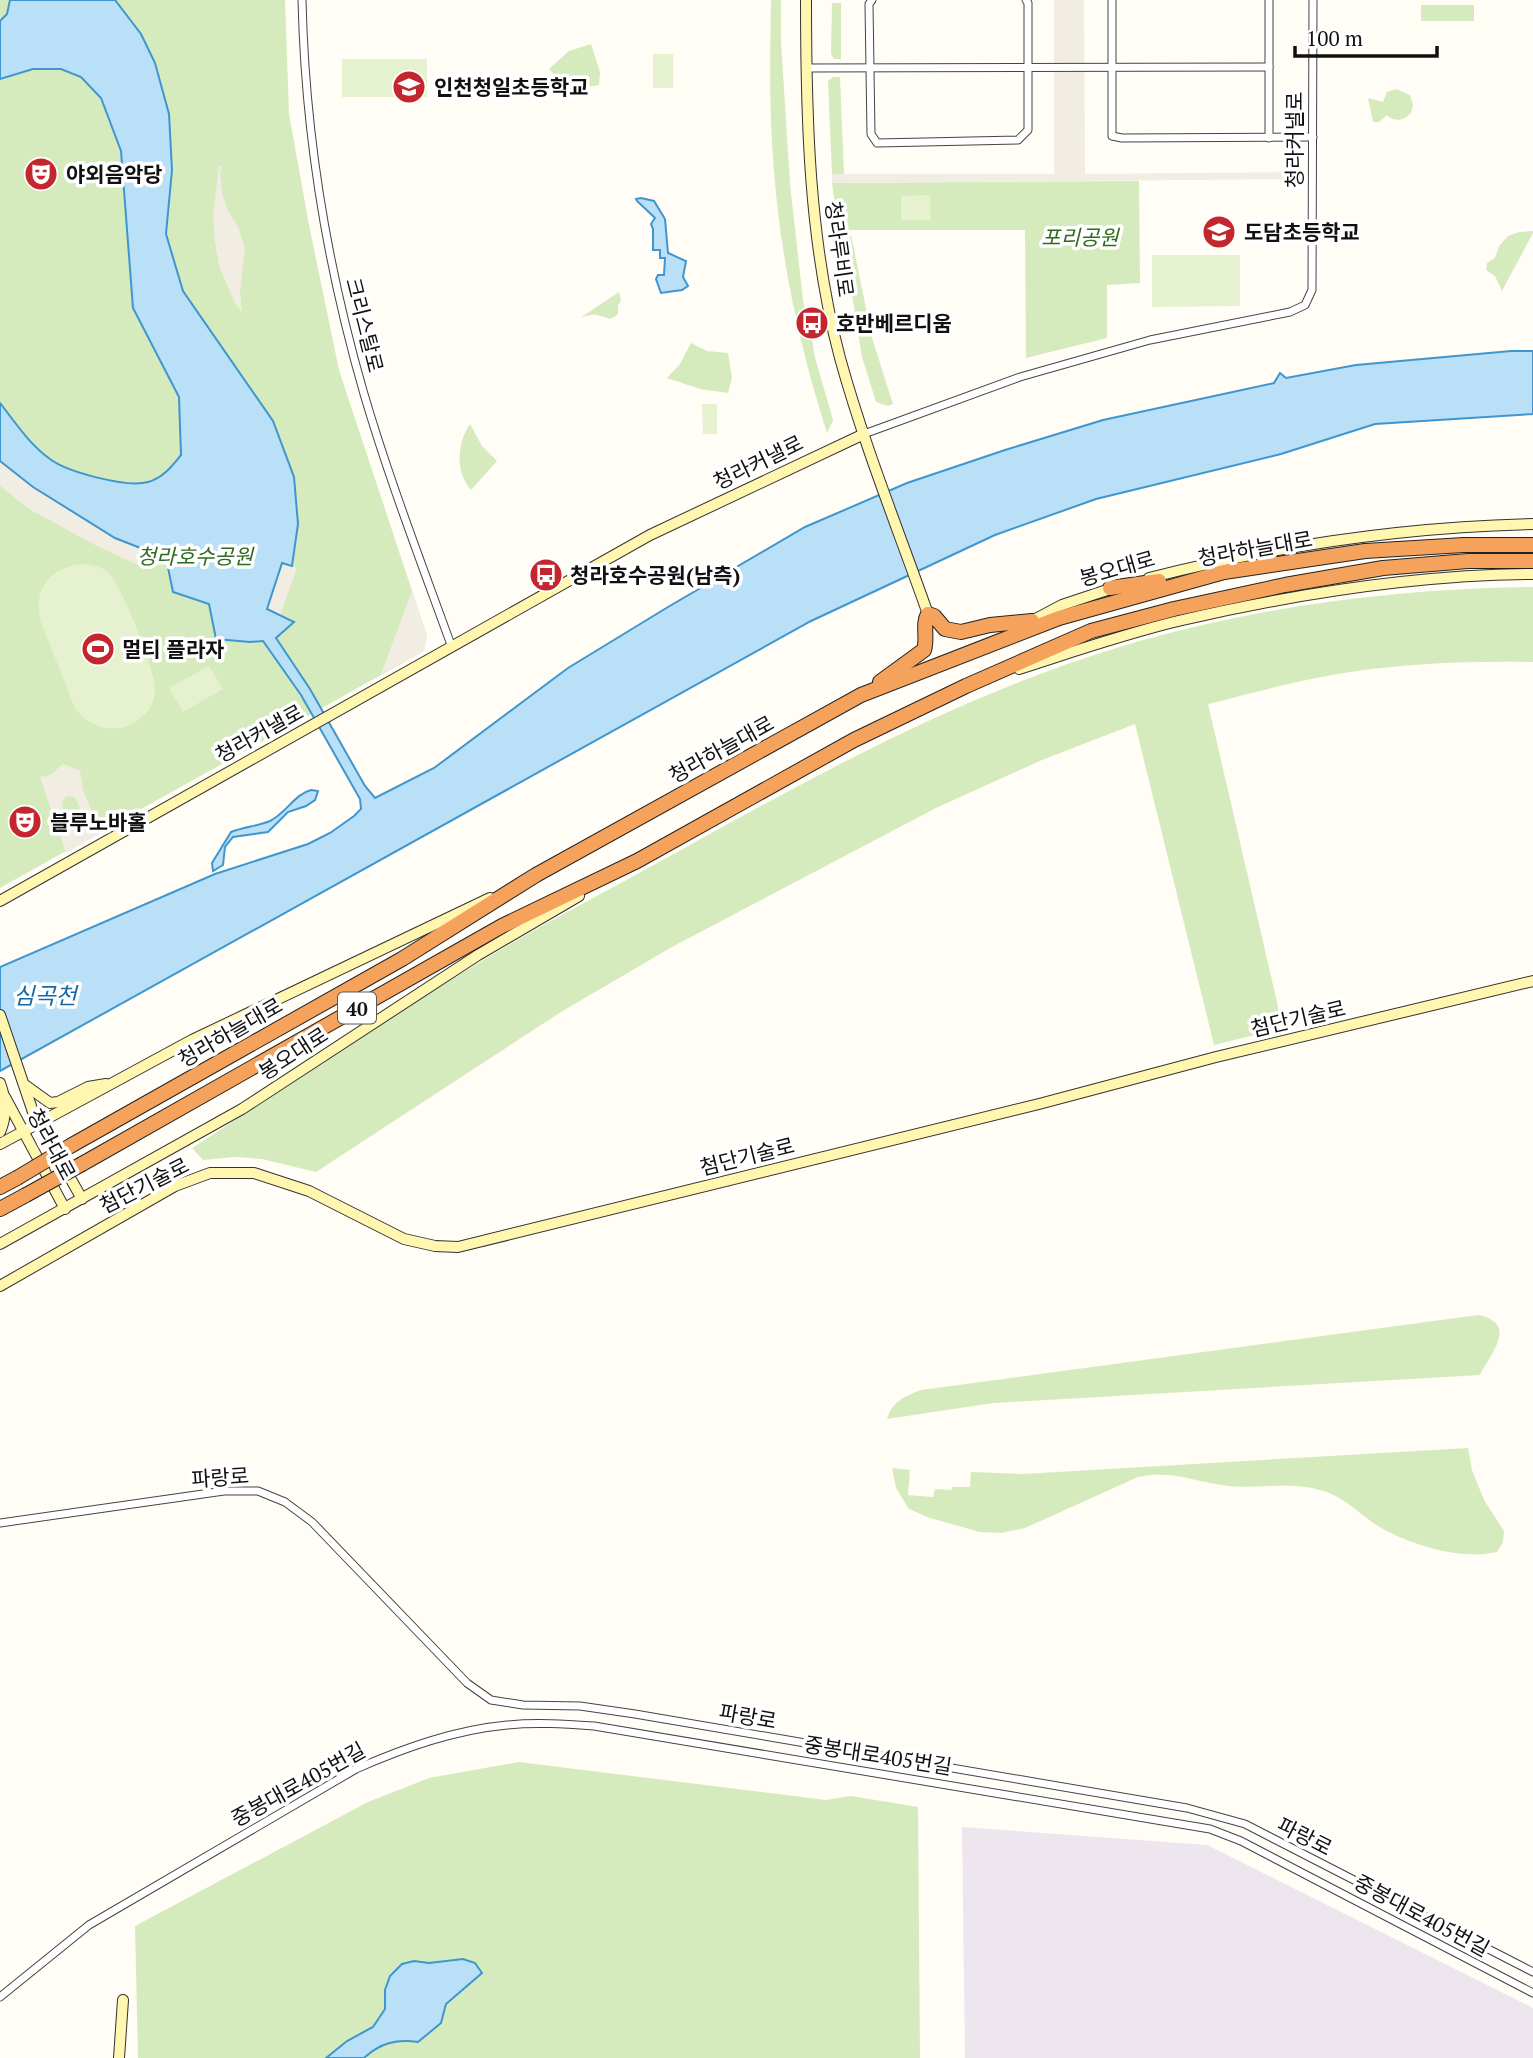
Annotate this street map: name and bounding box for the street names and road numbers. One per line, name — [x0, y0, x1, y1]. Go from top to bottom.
street label: 청라커낼로 — [1280, 92, 1308, 188]
street label: 청라루비로 — [819, 199, 861, 299]
street label: 크리스탈로 — [340, 275, 390, 375]
street label: 청라커낼로 — [708, 428, 808, 496]
street label: 청라하늘대로 — [1195, 524, 1315, 572]
street label: 봉오대로 — [1076, 544, 1158, 592]
street label: 청라커낼로 — [210, 697, 308, 769]
street label: 청라하늘대로 — [664, 709, 778, 789]
street label: 청라하늘대로 — [173, 991, 287, 1073]
road number: 40 — [338, 992, 376, 1024]
street label: 첨단기술로 — [1248, 993, 1348, 1043]
street label: 봉오대로 — [253, 1020, 333, 1086]
street label: 청라대로 — [21, 1103, 83, 1185]
street label: 첨단기술로 — [697, 1131, 797, 1181]
street label: 첨단기술로 — [95, 1151, 193, 1219]
street label: 파랑로 — [190, 1461, 250, 1493]
street label: 파랑로 — [717, 1697, 779, 1735]
street label: 중봉대로405번길 — [802, 1729, 954, 1781]
street label: 중봉대로405번길 — [226, 1736, 370, 1832]
street label: 파랑로 — [1273, 1810, 1337, 1862]
street label: 중봉대로405번길 — [1349, 1868, 1495, 1962]

